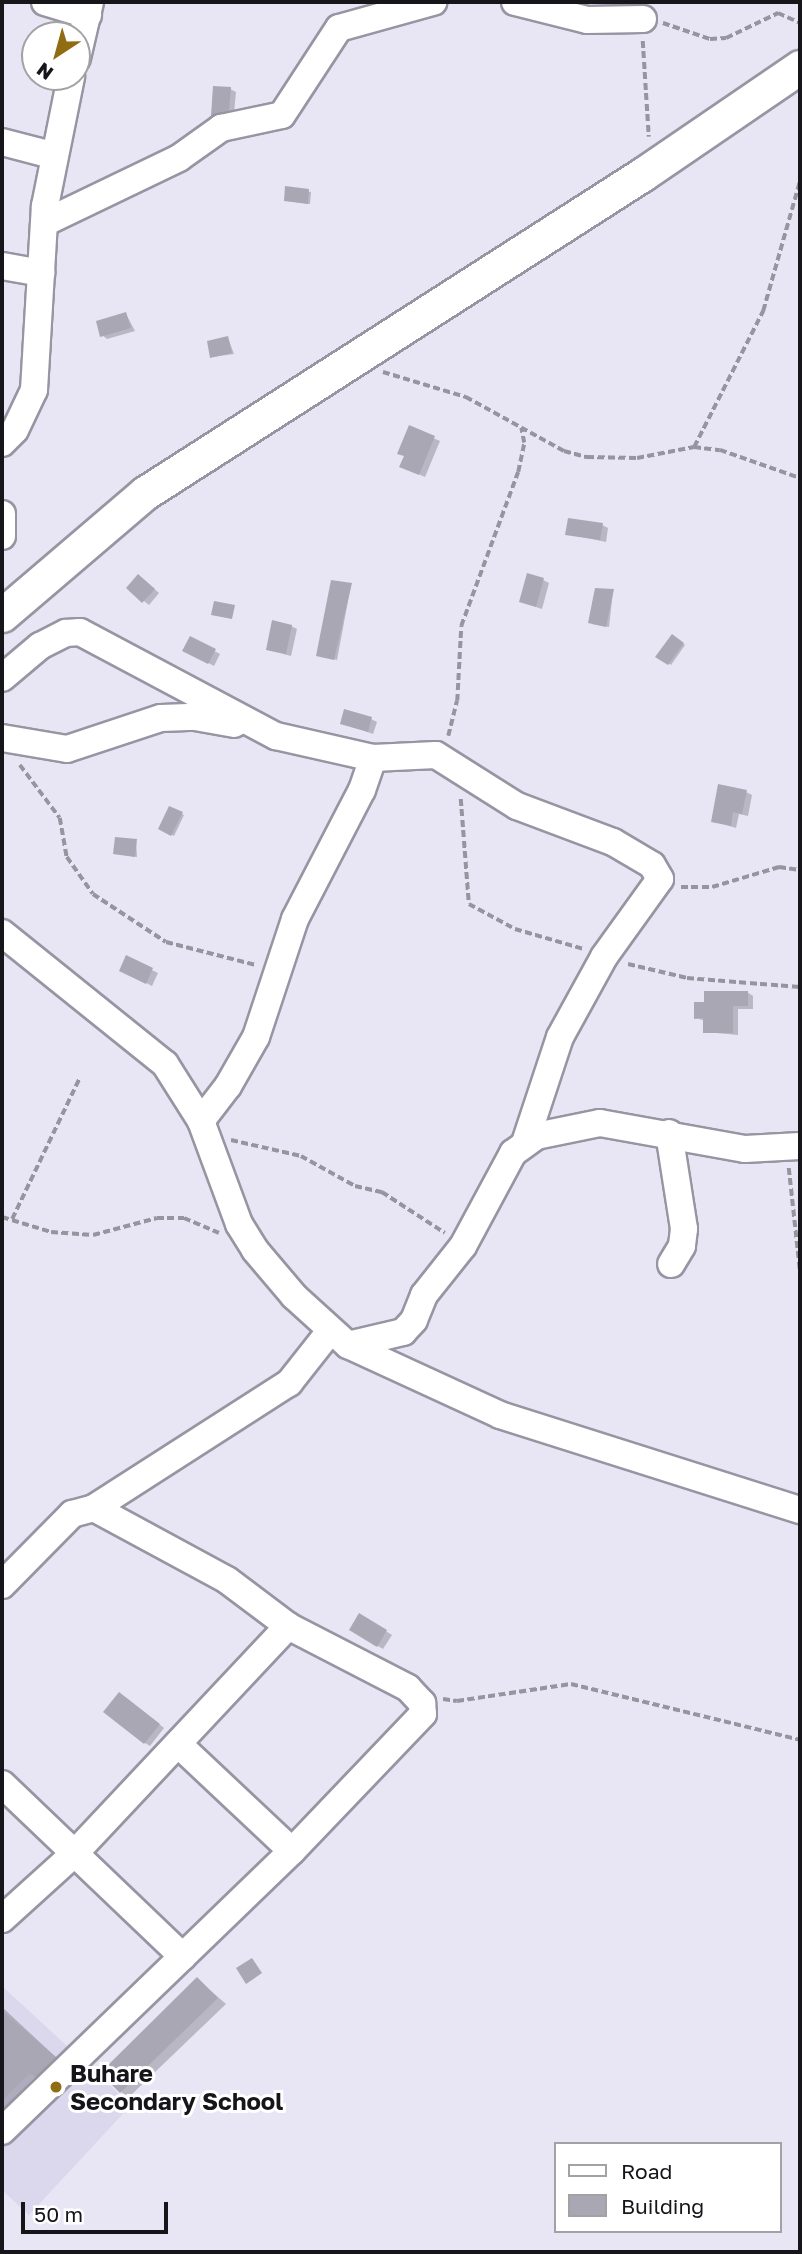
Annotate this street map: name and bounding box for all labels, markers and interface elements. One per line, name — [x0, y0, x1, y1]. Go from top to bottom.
north arrow — [21, 21, 91, 91]
text: N — [32, 58, 57, 85]
place label: Buhare Secondary School — [70, 2059, 283, 2115]
marker: Buhare Secondary School — [48, 2079, 64, 2095]
legend — [554, 2142, 781, 2233]
text: Road — [621, 2158, 672, 2184]
scale bar — [24, 2188, 172, 2232]
text: Building — [621, 2193, 704, 2219]
text: 50 m — [34, 2201, 83, 2227]

